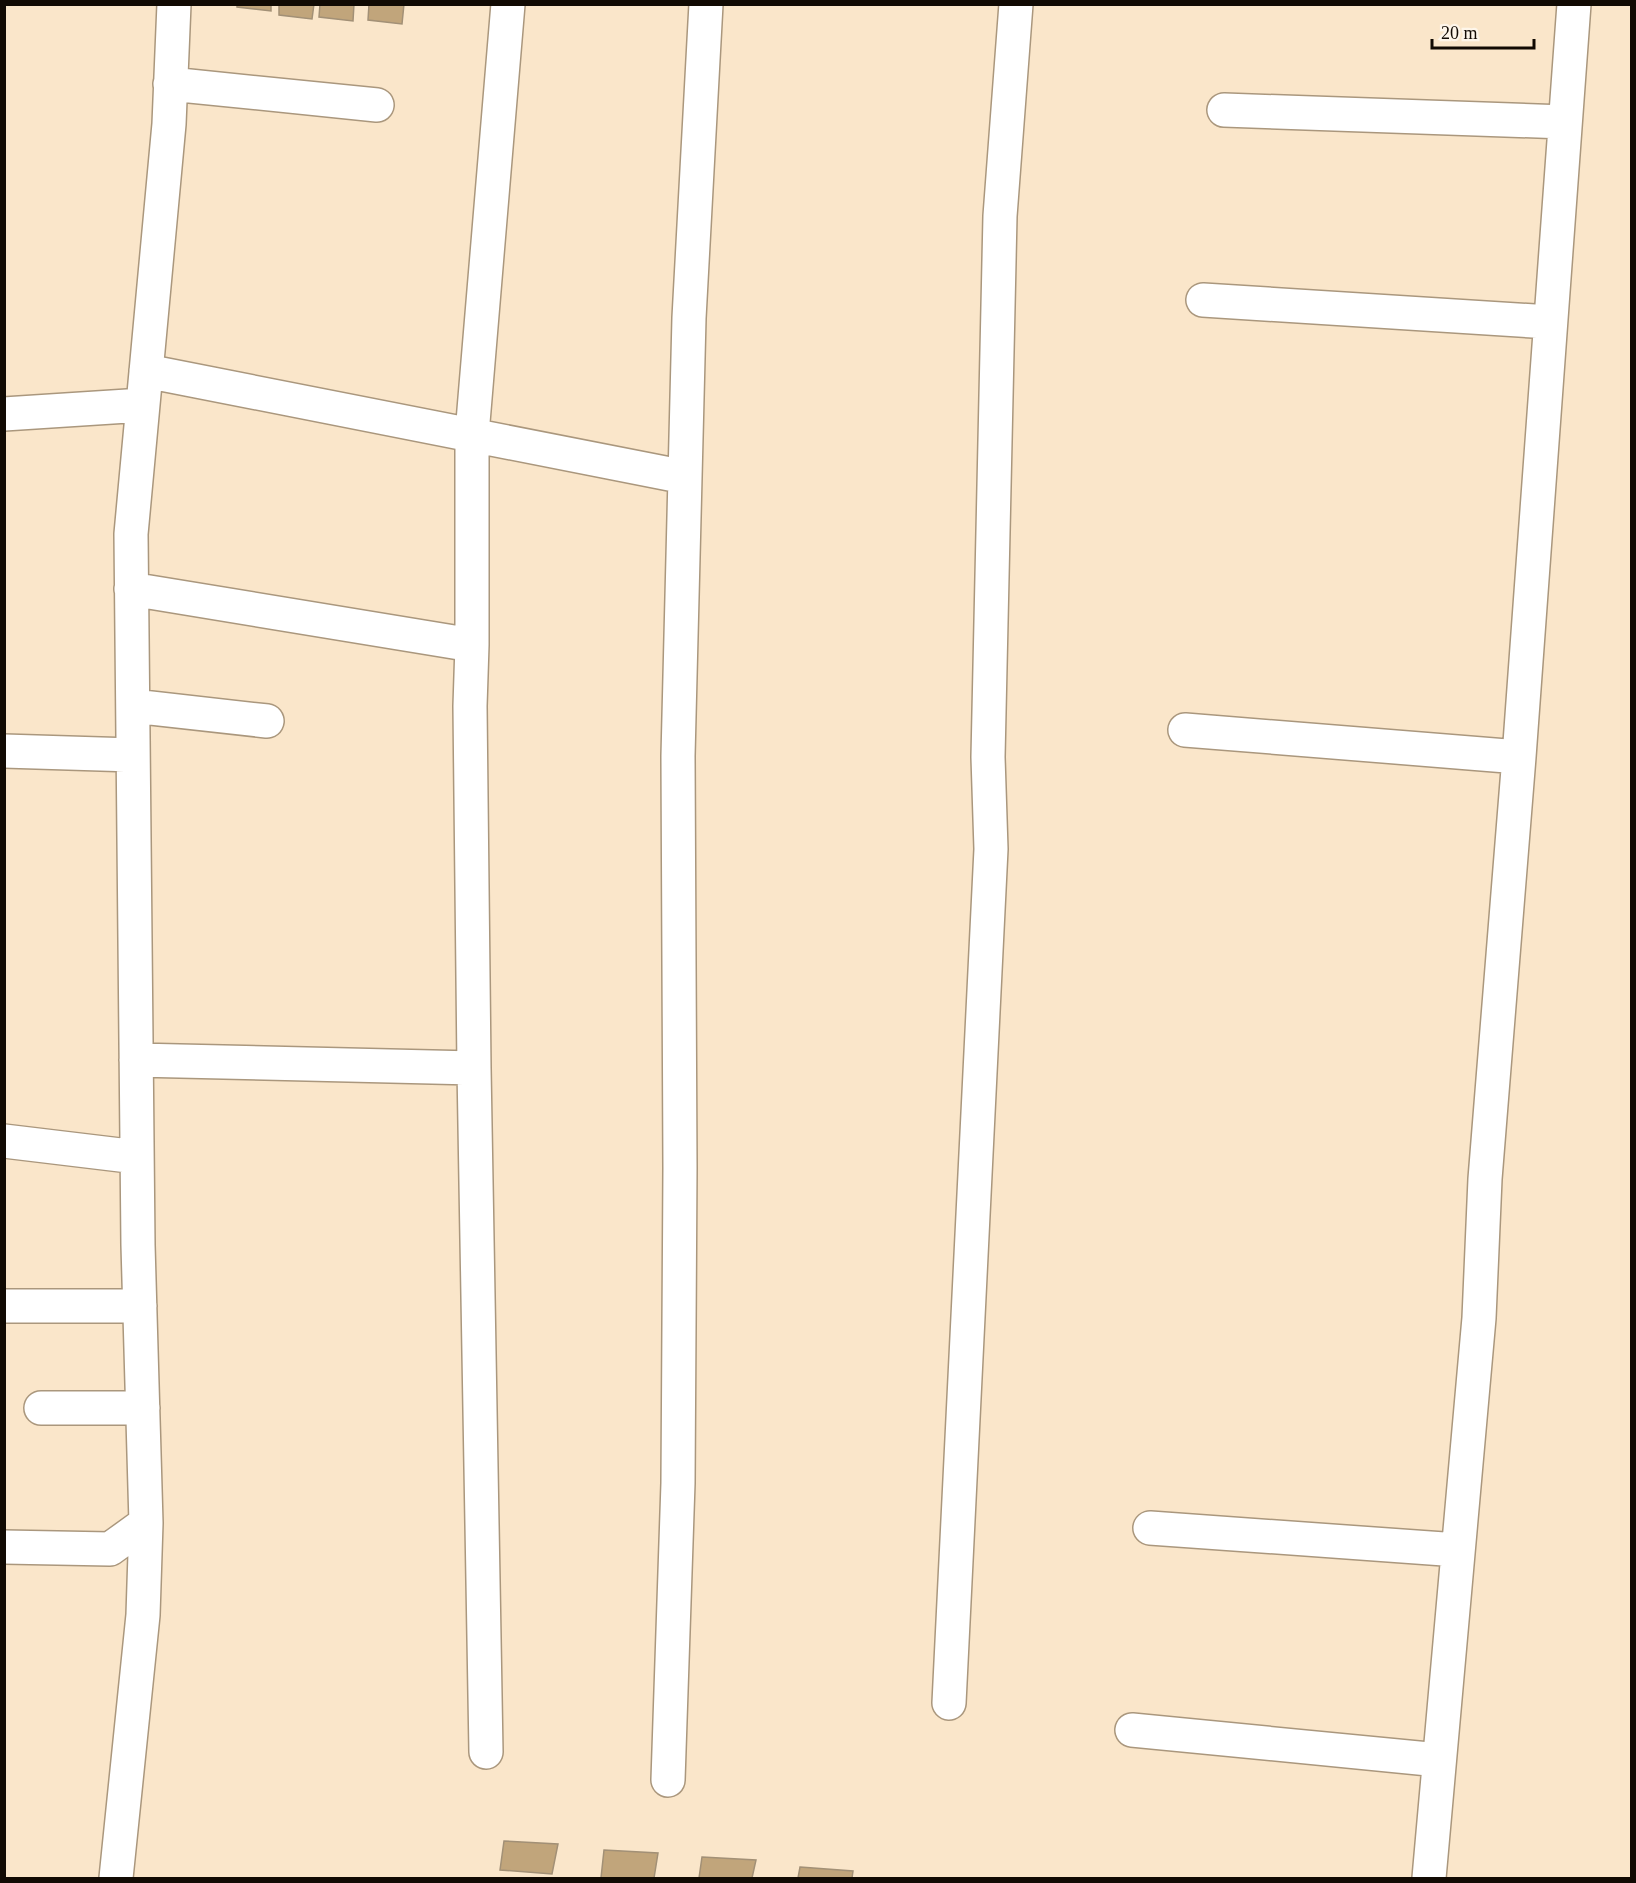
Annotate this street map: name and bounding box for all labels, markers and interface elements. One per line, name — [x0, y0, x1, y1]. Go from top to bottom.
scale bar — [1432, 12, 1534, 50]
text: 20 m — [1441, 23, 1478, 43]

